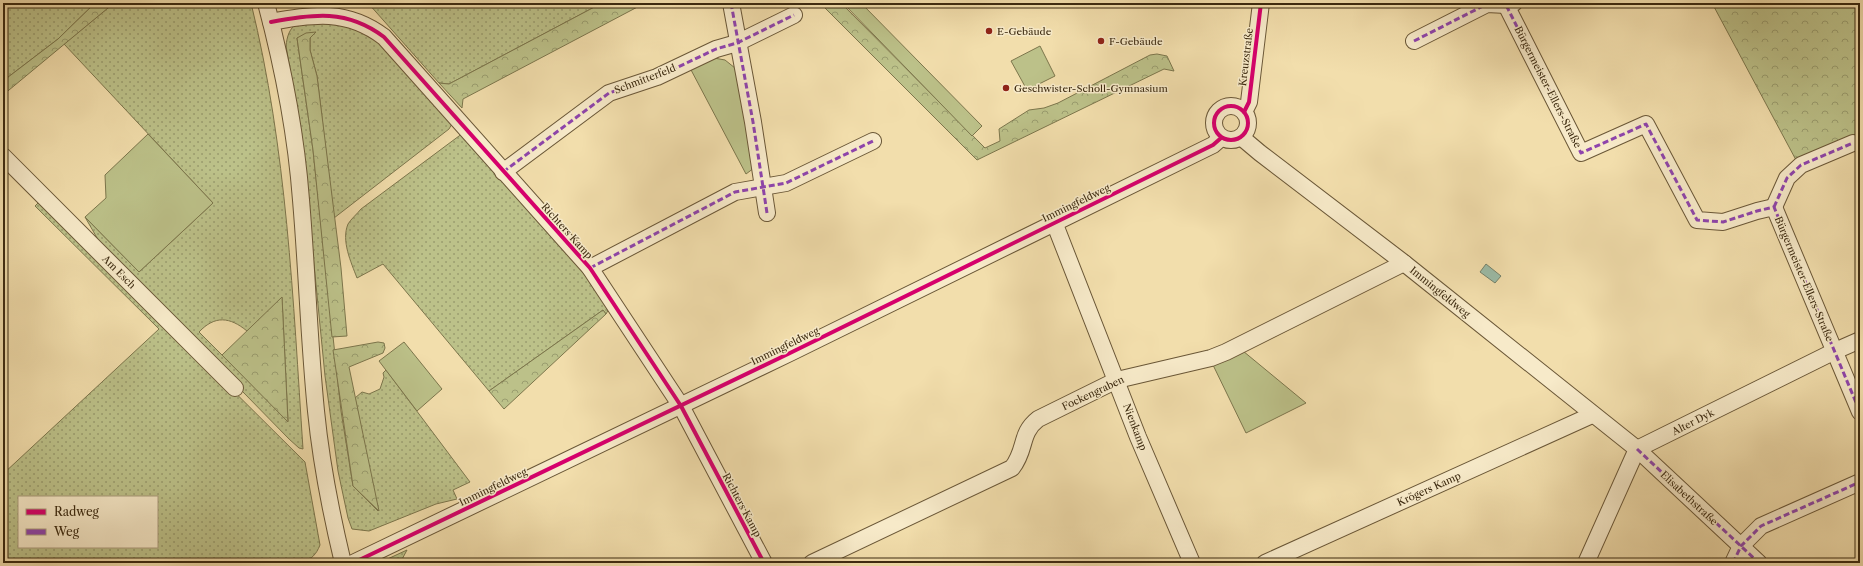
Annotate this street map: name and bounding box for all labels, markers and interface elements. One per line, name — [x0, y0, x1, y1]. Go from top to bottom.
street label: Bürgermeister-Ellers-Straße — [1512, 24, 1585, 150]
place label: E-Gebäude — [997, 25, 1052, 38]
marker: E-Gebäude — [984, 26, 994, 36]
street label: Kreuzstraße — [1236, 27, 1256, 87]
place label: F-Gebäude — [1109, 35, 1163, 48]
marker: F-Gebäude — [1096, 36, 1106, 46]
street label: Schmitterfeld — [612, 61, 678, 97]
place label: Geschwister-Scholl-Gymnasium — [1014, 82, 1169, 95]
marker: Geschwister-Scholl-Gymnasium — [1001, 83, 1011, 93]
street label: Immingfeldweg — [1040, 181, 1113, 225]
street label: Richters Kamp — [538, 200, 596, 262]
street label: Bürgermeister-Ellers-Straße — [1772, 214, 1837, 344]
street label: Am Esch — [99, 252, 139, 292]
street label: Immingfeldweg — [1407, 264, 1473, 321]
street label: Immingfeldweg — [749, 324, 822, 368]
street label: Fockengraben — [1060, 373, 1127, 413]
street label: Nienkamp — [1120, 402, 1150, 452]
street label: Alter Dyk — [1669, 405, 1717, 439]
street label: Immingfeldweg — [457, 465, 530, 509]
street label: Elisabethstraße — [1658, 468, 1721, 528]
street label: Krögers Kamp — [1395, 469, 1463, 509]
street label: Richters Kamp — [720, 471, 764, 539]
legend — [18, 496, 158, 548]
text: Radweg — [54, 504, 100, 519]
text: Weg — [53, 524, 80, 539]

